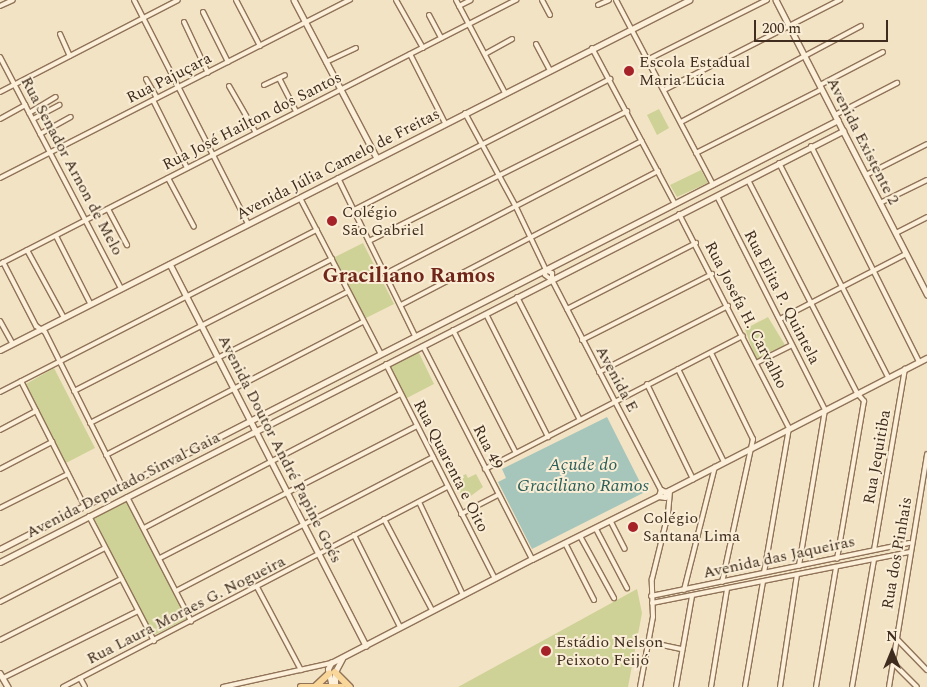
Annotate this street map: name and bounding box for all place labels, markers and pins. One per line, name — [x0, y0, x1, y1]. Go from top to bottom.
place label: Escola Estadual Maria Lúcia — [639, 52, 750, 90]
marker: Escola Estadual Maria Lúcia — [623, 65, 635, 77]
place label: Colégio São Gabriel — [342, 202, 424, 240]
marker: Colégio São Gabriel — [326, 215, 338, 227]
place label: Colégio Santana Lima — [643, 508, 740, 546]
marker: Colégio Santana Lima — [627, 521, 639, 533]
place label: Estádio Nelson Peixoto Feijó — [556, 632, 663, 670]
marker: Estádio Nelson Peixoto Feijó — [540, 645, 552, 657]

